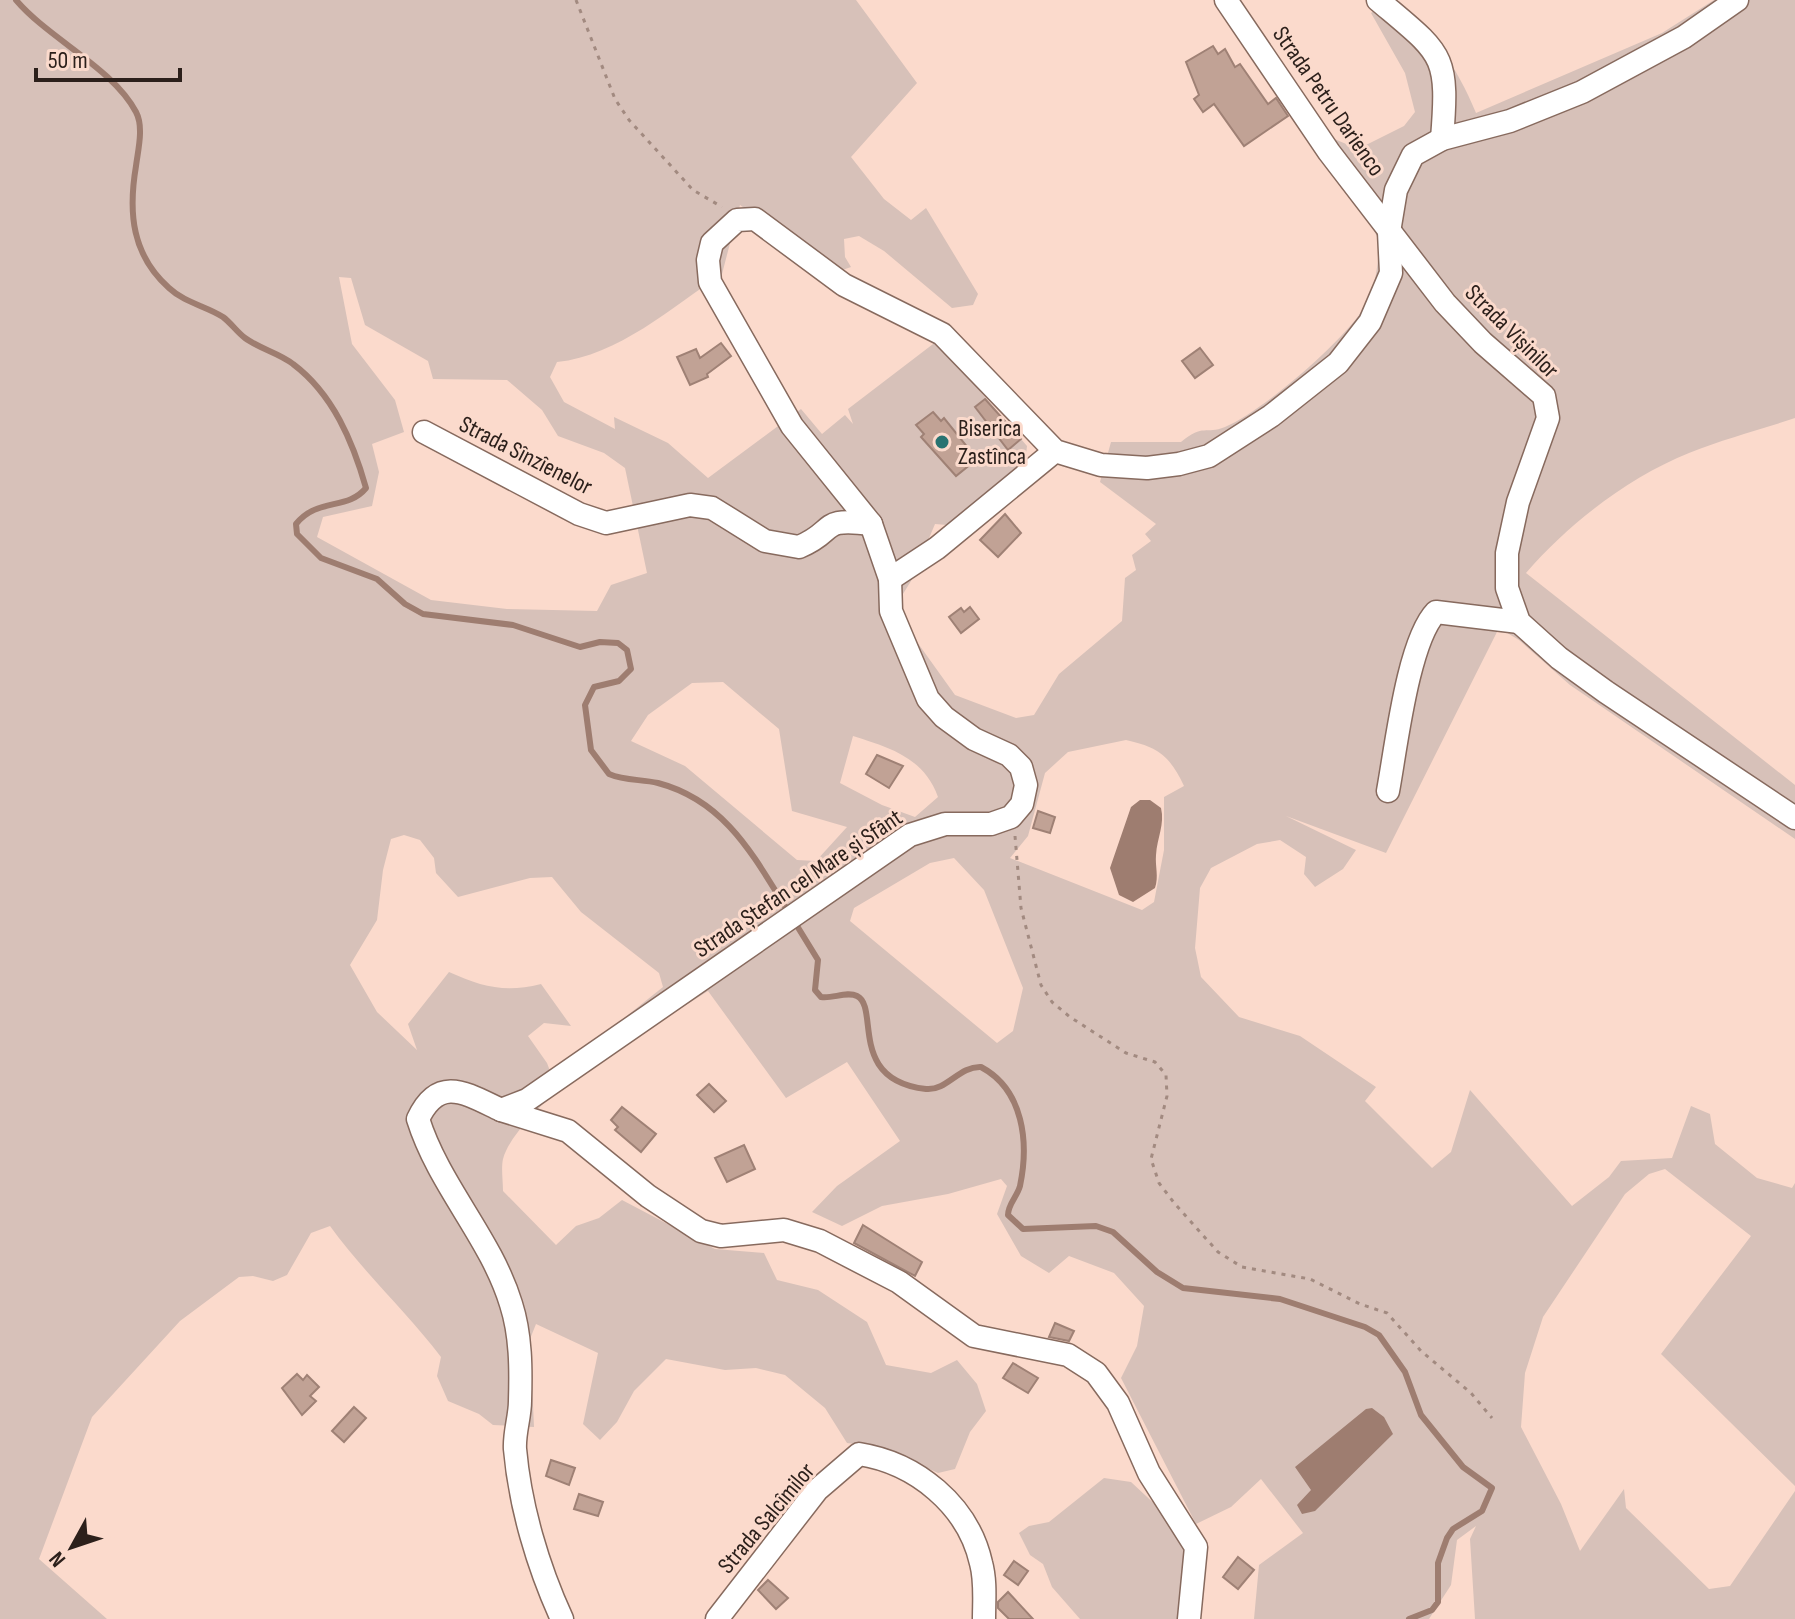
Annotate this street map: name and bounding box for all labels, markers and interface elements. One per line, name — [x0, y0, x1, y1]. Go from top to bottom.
street label: Strada Petru Darienco — [1266, 21, 1391, 182]
scale bar — [36, 32, 180, 82]
text: 50 m — [48, 46, 88, 75]
street label: Strada Vișinilor — [1459, 278, 1565, 384]
street label: Strada Sînzîenelor — [454, 410, 597, 501]
place label: Biserica Zastînca — [958, 414, 1026, 471]
marker: Biserica Zastînca — [933, 433, 951, 451]
street label: Strada Ștefan cel Mare și Sfânt — [689, 803, 908, 964]
street label: Strada Salcîmilor — [712, 1457, 821, 1580]
north arrow — [32, 1507, 112, 1587]
text: N — [44, 1546, 72, 1572]

